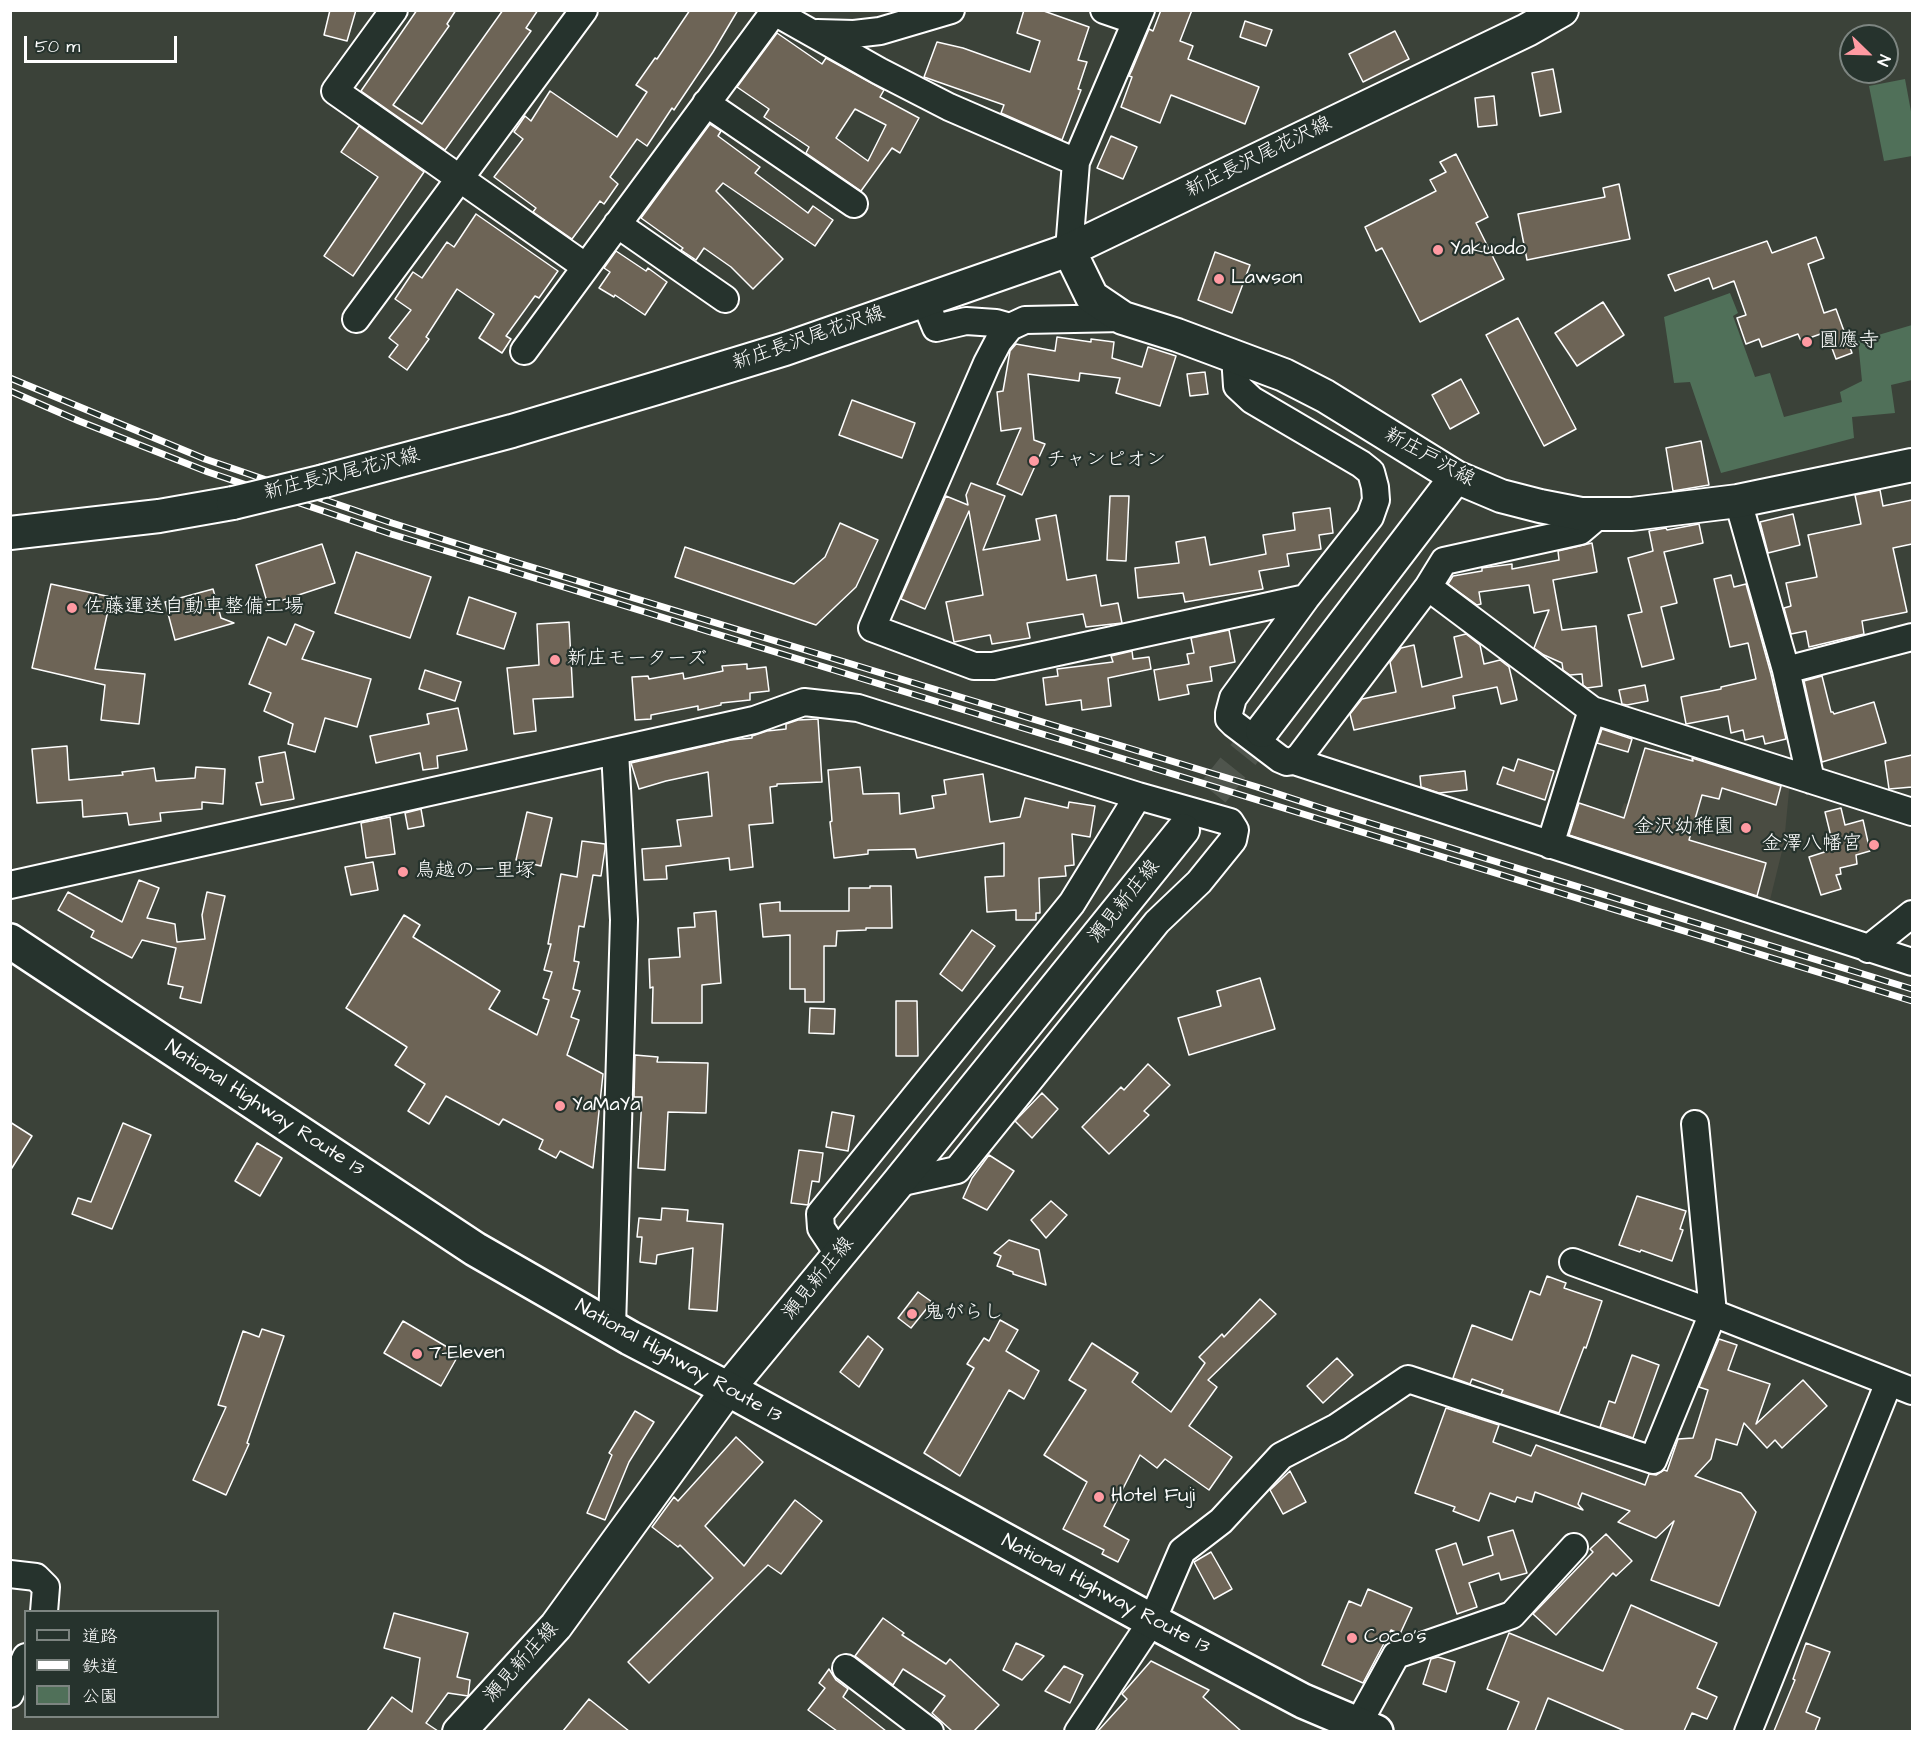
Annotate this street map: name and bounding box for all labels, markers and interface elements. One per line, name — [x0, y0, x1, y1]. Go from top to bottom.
scale bar — [27, 24, 180, 62]
north arrow — [1839, 24, 1899, 84]
text: 50 m — [35, 34, 80, 59]
text: N — [1872, 51, 1896, 69]
street label: 新庄長沢尾花沢線 — [1182, 112, 1336, 204]
place label: Yakuodo — [1450, 238, 1526, 262]
marker: Yakuodo — [1431, 243, 1445, 257]
place label: Lawson — [1231, 267, 1302, 291]
marker: Lawson — [1212, 272, 1226, 286]
street label: 新庄長沢尾花沢線 — [729, 302, 889, 376]
place label: 圓應寺 — [1819, 330, 1879, 354]
marker: 圓應寺 — [1800, 335, 1814, 349]
street label: 新庄戸沢線 — [1379, 423, 1479, 493]
street label: 新庄長沢尾花沢線 — [261, 444, 423, 506]
place label: チャンピオン — [1046, 449, 1166, 473]
marker: チャンピオン — [1027, 454, 1041, 468]
place label: 佐藤運送自動車整備工場 — [84, 596, 304, 620]
marker: 佐藤運送自動車整備工場 — [65, 601, 79, 615]
place label: 新庄モーターズ — [567, 648, 707, 672]
marker: 新庄モーターズ — [548, 653, 562, 667]
place label: 金沢幼稚園 — [1634, 816, 1734, 840]
marker: 金沢幼稚園 — [1739, 821, 1753, 835]
place label: 金澤八幡宮 — [1762, 833, 1862, 857]
marker: 金澤八幡宮 — [1867, 838, 1881, 852]
street label: 瀬見新庄線 — [1084, 856, 1166, 948]
place label: 鳥越の一里塚 — [415, 860, 535, 884]
marker: 鳥越の一里塚 — [396, 865, 410, 879]
street label: National Highway Route 13 — [160, 1036, 368, 1182]
place label: YaMaYa — [572, 1094, 640, 1118]
marker: YaMaYa — [553, 1099, 567, 1113]
street label: 瀬見新庄線 — [778, 1233, 860, 1325]
street label: National Highway Route 13 — [571, 1295, 785, 1429]
place label: 鬼がらし — [924, 1302, 1004, 1326]
marker: 鬼がらし — [905, 1307, 919, 1321]
place label: 7-Eleven — [429, 1342, 505, 1366]
marker: 7-Eleven — [410, 1347, 424, 1361]
place label: Hotel Fuji — [1111, 1485, 1195, 1509]
marker: Hotel Fuji — [1092, 1490, 1106, 1504]
street label: National Highway Route 13 — [997, 1530, 1213, 1660]
legend — [24, 1610, 219, 1718]
street label: 瀬見新庄線 — [480, 1618, 564, 1708]
text: 道路 — [82, 1624, 118, 1649]
place label: Coco's — [1364, 1626, 1427, 1650]
marker: Coco's — [1345, 1631, 1359, 1645]
text: 鉄道 — [82, 1654, 118, 1679]
text: 公園 — [82, 1684, 118, 1709]

